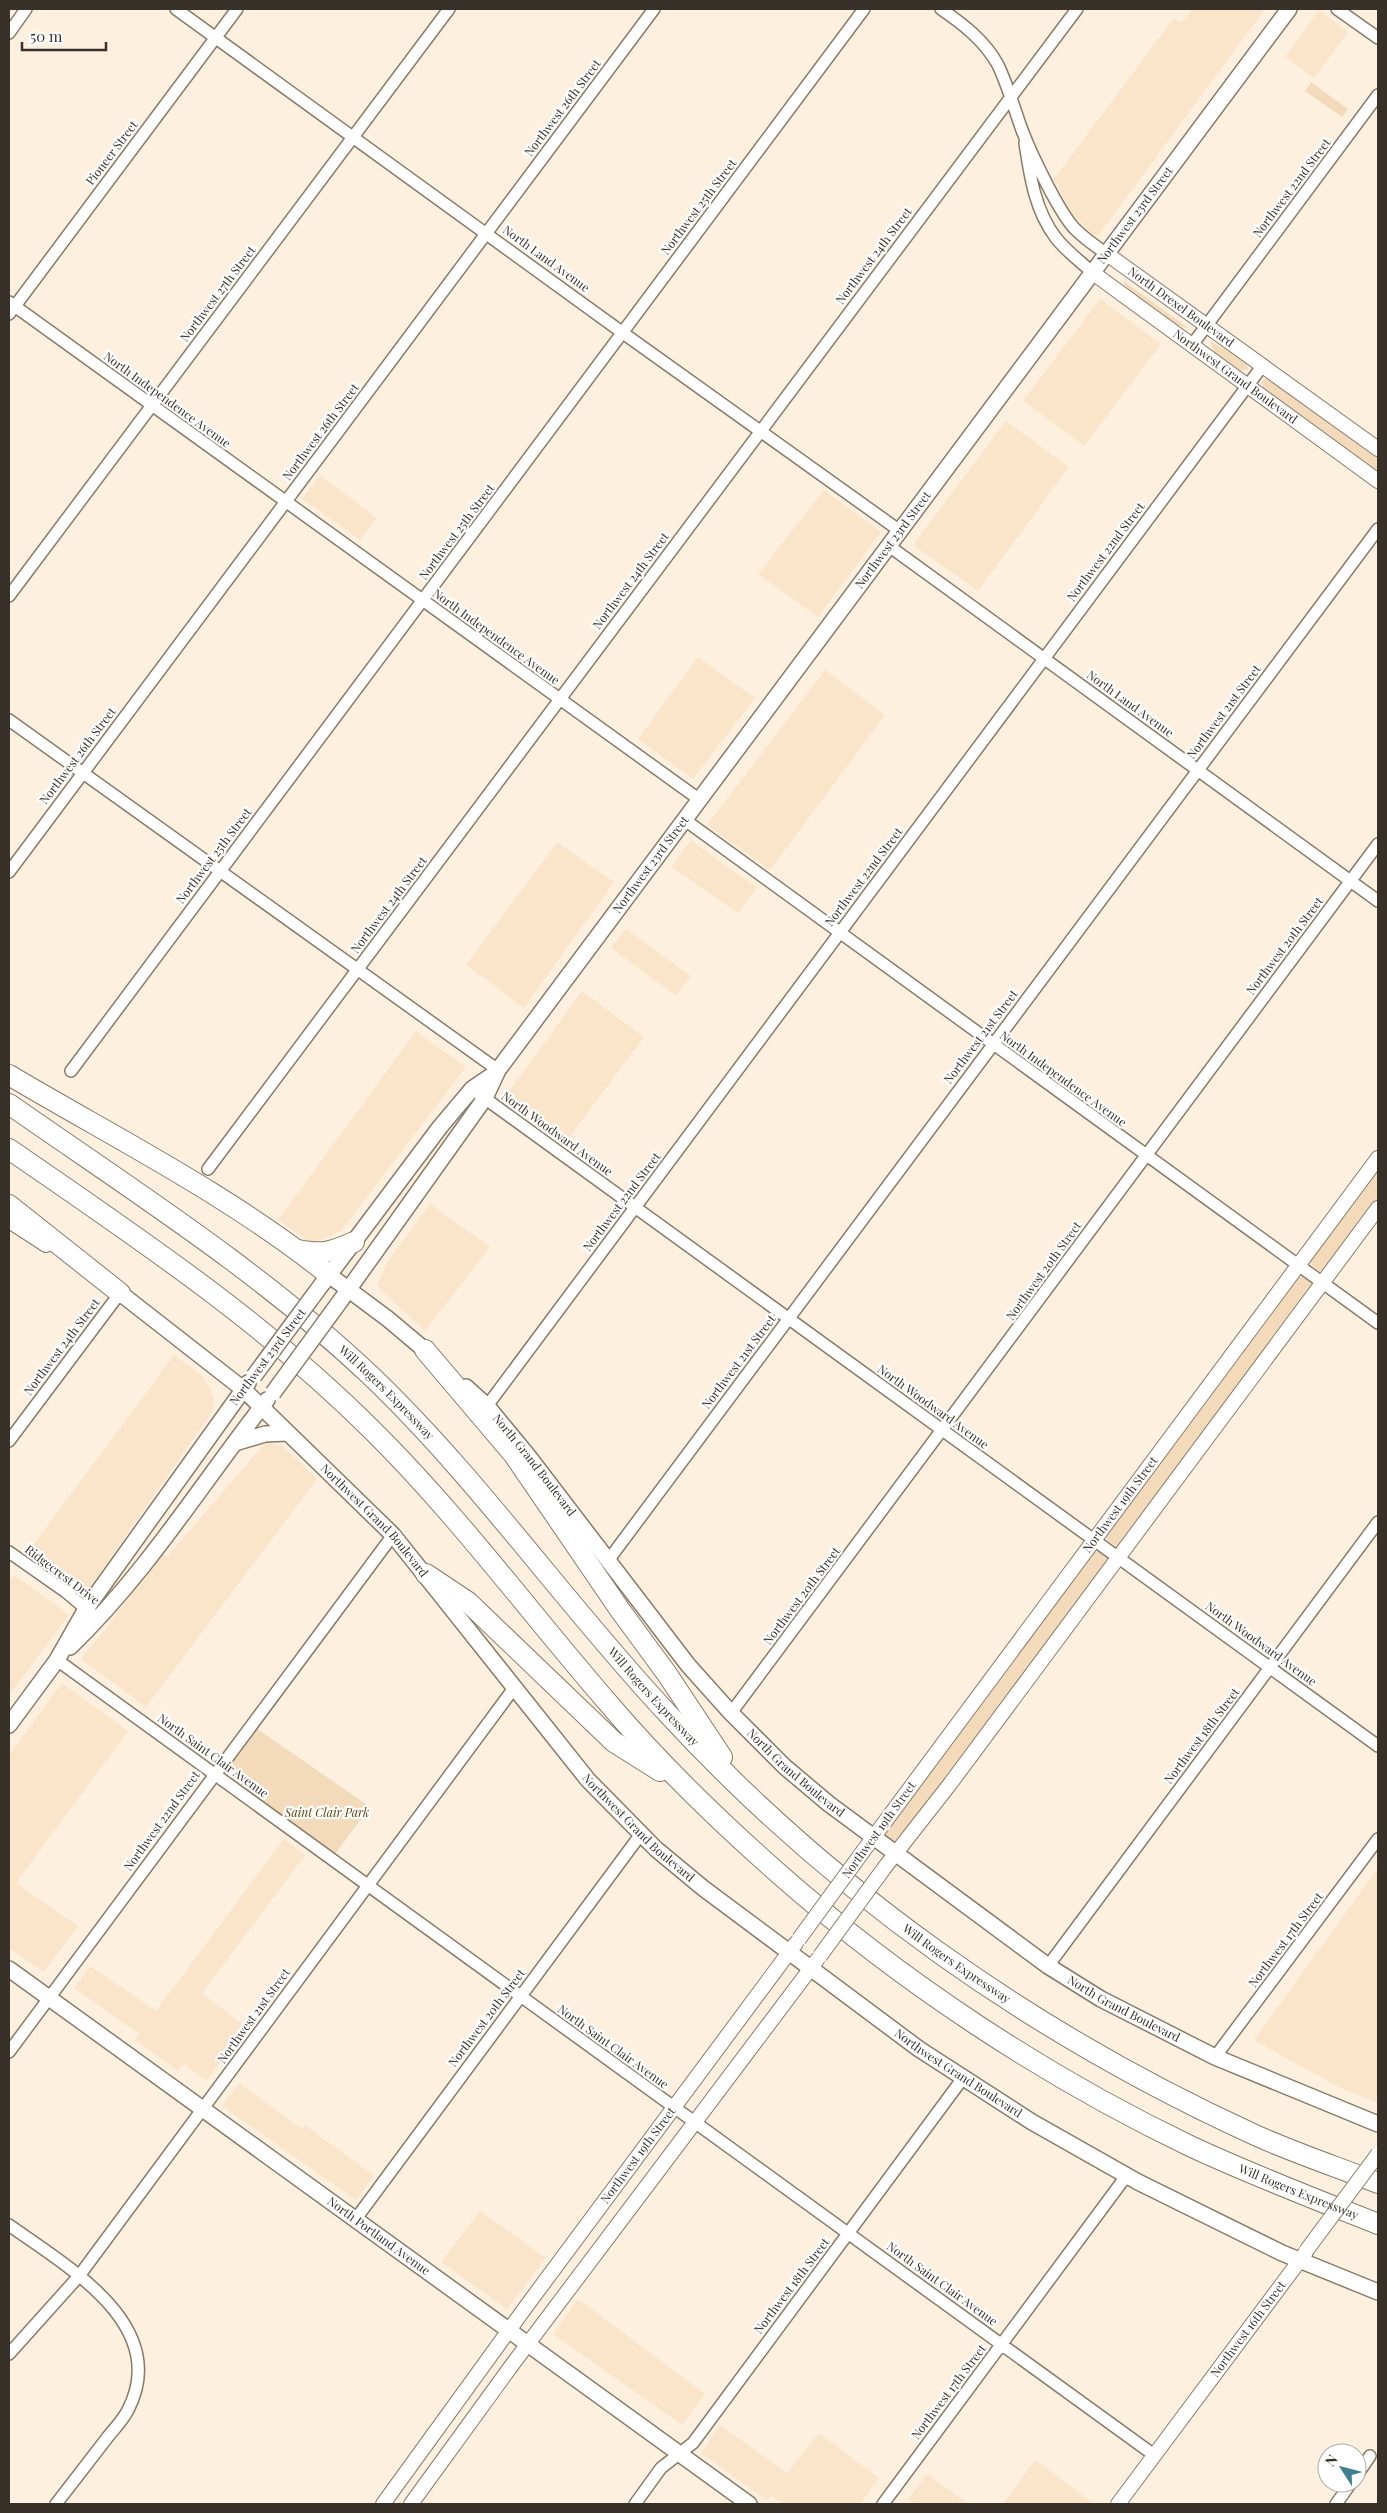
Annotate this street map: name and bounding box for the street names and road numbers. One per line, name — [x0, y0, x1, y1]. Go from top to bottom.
street label: Northwest 26th Street — [520, 55, 604, 159]
street label: Pioneer Street — [82, 116, 141, 188]
street label: Northwest 22nd Street — [1249, 134, 1334, 240]
street label: Northwest 25th Street — [657, 155, 740, 258]
street label: Northwest 23rd Street — [1093, 162, 1176, 267]
street label: Northwest 24th Street — [832, 203, 915, 307]
street label: North Land Avenue — [500, 221, 593, 295]
street label: Northwest 27th Street — [176, 242, 259, 345]
street label: North Drexel Boulevard — [1125, 263, 1238, 350]
street label: Northwest Grand Boulevard — [1170, 325, 1301, 427]
street label: North Independence Avenue — [101, 348, 234, 451]
street label: Northwest 26th Street — [278, 379, 362, 483]
street label: Northwest 25th Street — [415, 480, 498, 583]
street label: Northwest 23rd Street — [851, 487, 934, 591]
street label: Northwest 22nd Street — [1063, 498, 1148, 604]
street label: Northwest 24th Street — [589, 528, 672, 632]
street label: North Independence Avenue — [430, 585, 563, 688]
street label: Northwest 21st Street — [1183, 661, 1264, 762]
street label: North Land Avenue — [1084, 666, 1177, 740]
street label: Northwest 26th Street — [35, 703, 119, 807]
street label: Northwest 25th Street — [172, 804, 255, 907]
street label: Northwest 23rd Street — [609, 812, 692, 916]
street label: Northwest 22nd Street — [821, 823, 906, 929]
street label: Northwest 24th Street — [347, 852, 430, 956]
street label: Northwest 20th Street — [1242, 893, 1327, 998]
street label: Northwest 21st Street — [940, 986, 1021, 1087]
street label: North Independence Avenue — [997, 1027, 1130, 1130]
street label: North Woodward Avenue — [499, 1087, 616, 1179]
street label: Northwest 22nd Street — [579, 1148, 664, 1254]
street label: Northwest 20th Street — [1002, 1217, 1085, 1323]
street label: Northwest 24th Street — [20, 1294, 103, 1398]
street label: Northwest 23rd Street — [225, 1304, 309, 1408]
street label: Northwest 21st Street — [698, 1311, 779, 1412]
street label: Will Rogers Expressway — [335, 1341, 438, 1443]
street label: North Woodward Avenue — [875, 1360, 992, 1452]
street label: North Grand Boulevard — [490, 1410, 580, 1519]
street label: Northwest 19th Street — [1079, 1452, 1161, 1556]
street label: Northwest Grand Boulevard — [318, 1460, 432, 1580]
street label: Ridgecrest Drive — [22, 1541, 103, 1607]
street label: Northwest 20th Street — [759, 1543, 844, 1648]
street label: North Woodward Avenue — [1203, 1597, 1320, 1689]
street label: Will Rogers Expressway — [605, 1643, 703, 1749]
street label: Northwest 18th Street — [1160, 1684, 1243, 1787]
street label: North Saint Clair Avenue — [155, 1710, 272, 1801]
street label: North Grand Boulevard — [744, 1725, 848, 1820]
street label: Northwest 22nd Street — [120, 1767, 203, 1874]
street label: Northwest Grand Boulevard — [579, 1770, 699, 1885]
street label: Northwest 19th Street — [838, 1777, 919, 1881]
street label: Northwest 17th Street — [1244, 1888, 1327, 1990]
street label: Will Rogers Expressway — [899, 1919, 1014, 2006]
street label: Northwest 21st Street — [213, 1964, 294, 2066]
street label: Northwest 20th Street — [444, 1965, 529, 2070]
street label: North Grand Boulevard — [1065, 1971, 1183, 2045]
street label: North Saint Clair Avenue — [555, 2001, 672, 2092]
street label: Northwest Grand Boulevard — [892, 2024, 1026, 2121]
street label: Northwest 19th Street — [596, 2103, 679, 2206]
street label: Will Rogers Expressway — [1236, 2159, 1361, 2223]
street label: North Portland Avenue — [324, 2193, 434, 2278]
street label: Northwest 18th Street — [750, 2234, 833, 2337]
street label: North Saint Clair Avenue — [884, 2238, 1001, 2329]
street label: Northwest 16th Street — [1206, 2277, 1289, 2380]
street label: Northwest 17th Street — [907, 2340, 990, 2442]

